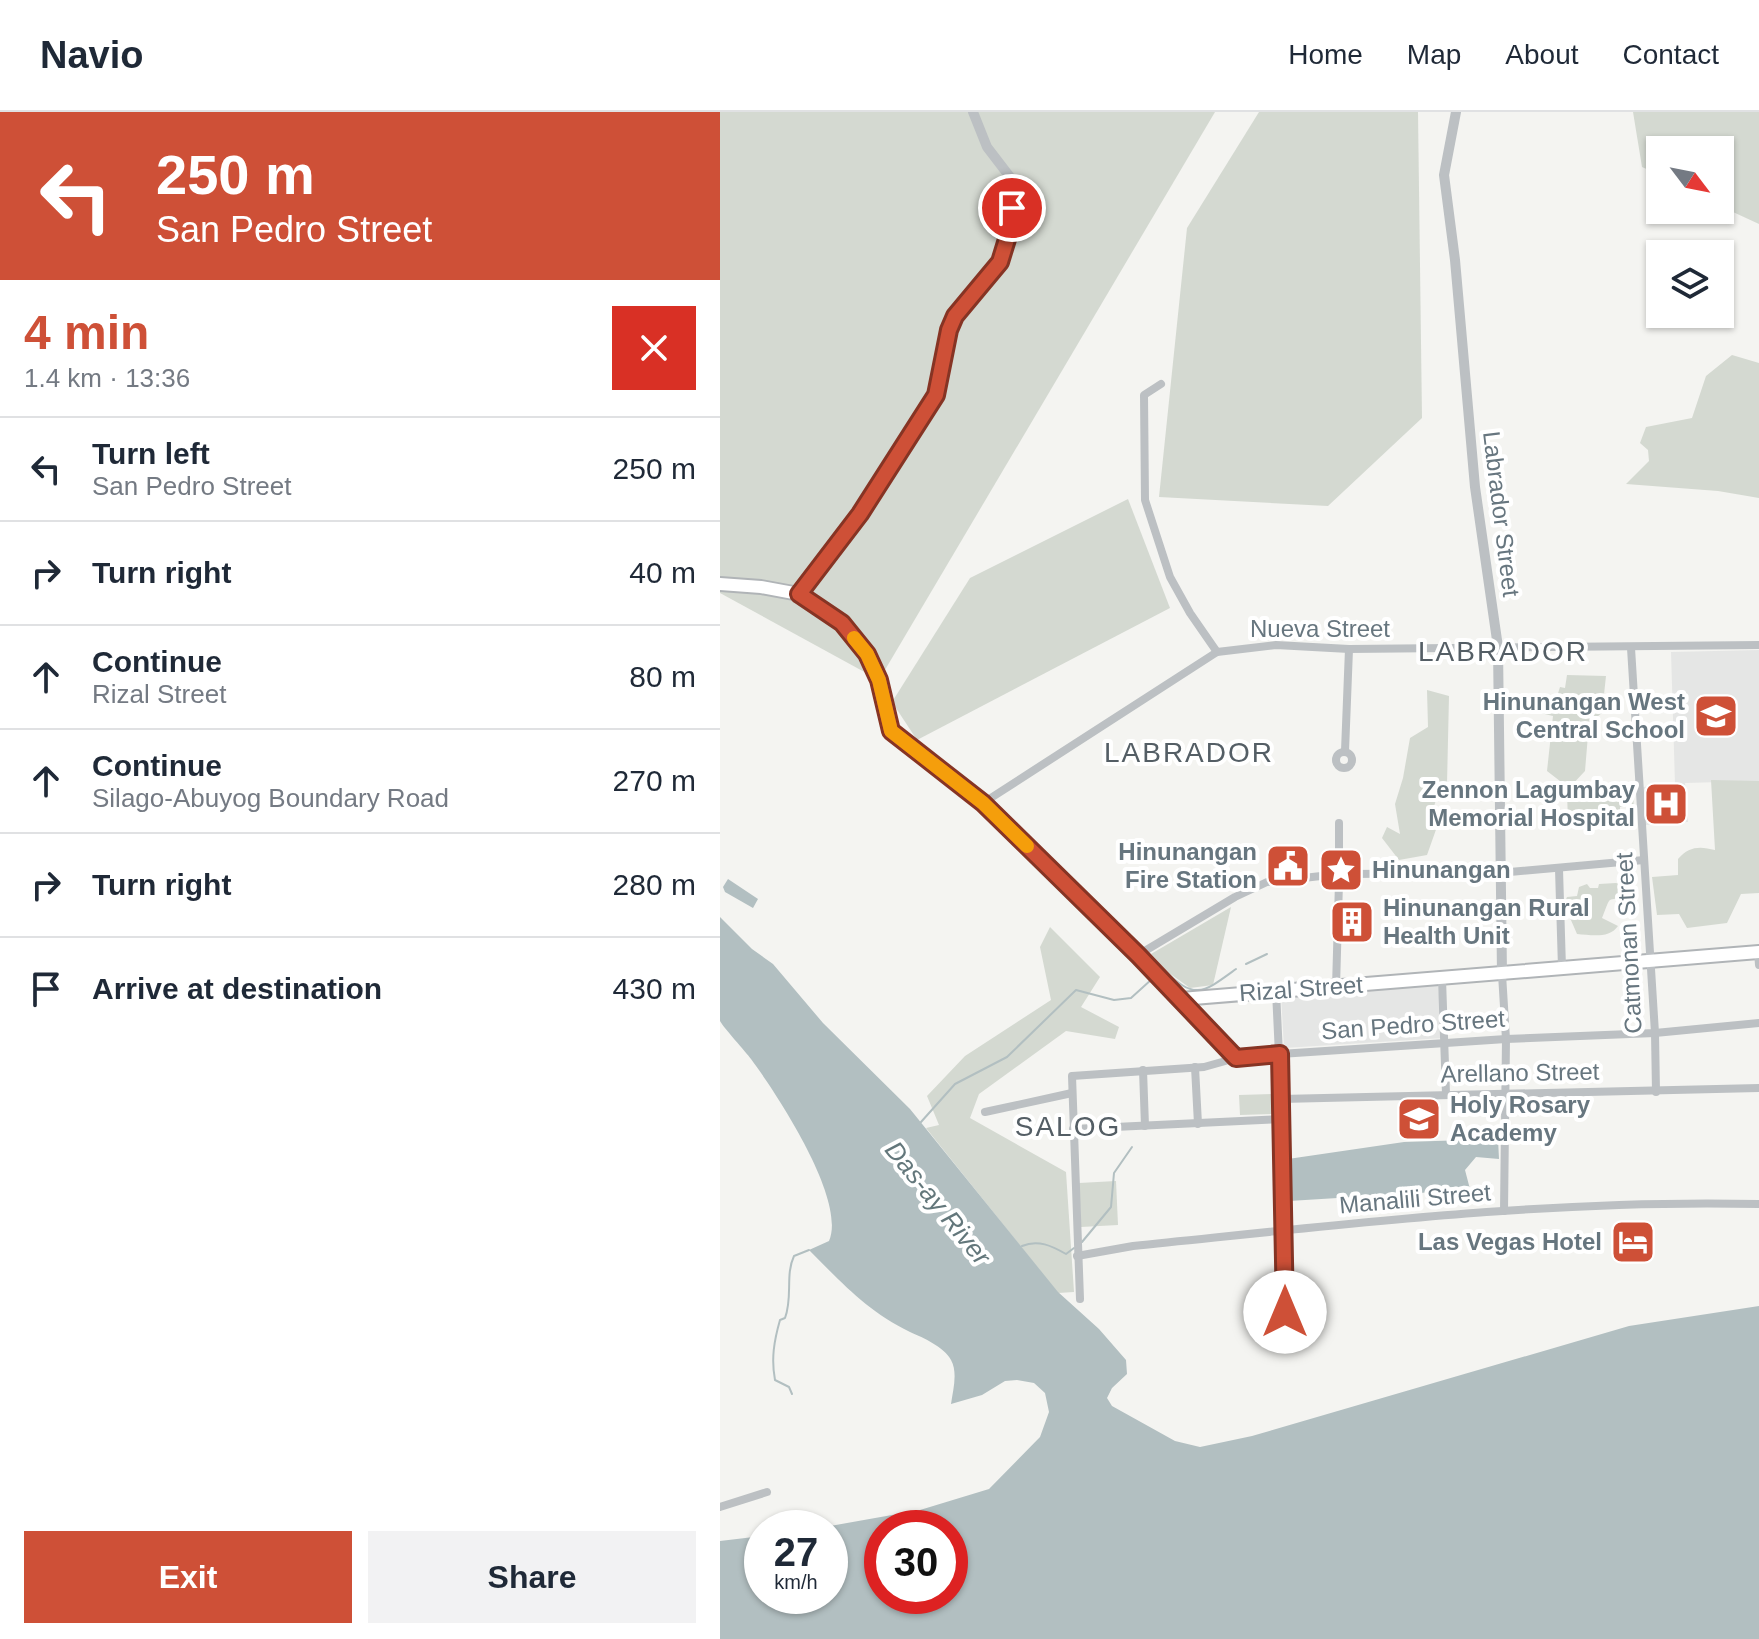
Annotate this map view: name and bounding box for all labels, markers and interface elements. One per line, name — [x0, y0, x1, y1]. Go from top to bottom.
text: Navio — [40, 34, 143, 76]
text: Home — [1288, 39, 1363, 70]
text: Map — [1407, 39, 1461, 70]
text: About — [1505, 39, 1579, 70]
text: Contact — [1623, 39, 1719, 70]
north arrow — [1646, 136, 1734, 224]
map controls — [1646, 136, 1734, 328]
text: 250 m — [156, 143, 315, 206]
icon: left — [24, 144, 128, 248]
pin — [978, 174, 1046, 242]
icon: arrive — [990, 186, 1034, 230]
text: San Pedro Street — [156, 209, 432, 250]
button: layers — [1646, 240, 1734, 328]
text: 4 min — [24, 306, 149, 359]
button: close — [612, 306, 696, 390]
text: 1.4 km · 13:36 — [24, 363, 190, 393]
street label: Labrador Street — [1478, 430, 1525, 599]
text: Turn left — [92, 437, 210, 470]
icon: left — [24, 447, 68, 491]
text: 250 m — [613, 452, 696, 485]
text: San Pedro Street — [92, 471, 291, 501]
icon: right — [24, 551, 68, 595]
text: Turn right — [92, 556, 231, 589]
text: 40 m — [629, 556, 696, 589]
street label: Nueva Street — [1250, 615, 1390, 642]
district label: LABRADOR — [1418, 636, 1588, 667]
text: Continue — [92, 645, 222, 678]
icon: ahead — [24, 655, 68, 699]
text: 80 m — [629, 660, 696, 693]
text: Rizal Street — [92, 679, 226, 709]
place label: Hinunangan West Central School — [1483, 688, 1685, 743]
school or university icon: Hinunangan West Central School — [1692, 692, 1740, 740]
district label: LABRADOR — [1104, 737, 1274, 768]
text: Continue — [92, 749, 222, 782]
icon: ahead — [24, 759, 68, 803]
text: 270 m — [613, 764, 696, 797]
place label: Zennon Lagumbay Memorial Hospital — [1422, 776, 1636, 831]
hospital icon: Zennon Lagumbay Memorial Hospital — [1642, 780, 1690, 828]
text: Silago-Abuyog Boundary Road — [92, 783, 449, 813]
place label: Hinunangan Fire Station — [1118, 838, 1257, 893]
public building icon: Hinunangan Fire Station — [1264, 842, 1312, 890]
place icon: Hinunangan — [1317, 846, 1365, 894]
street label: Catmonan Street — [1610, 851, 1647, 1034]
place label: Hinunangan — [1372, 856, 1511, 883]
icon: right — [24, 863, 68, 907]
text: Turn right — [92, 868, 231, 901]
text: 280 m — [613, 868, 696, 901]
place label: Hinunangan Rural Health Unit — [1383, 894, 1590, 949]
building icon: Hinunangan Rural Health Unit — [1328, 898, 1376, 946]
icon: arrive — [24, 967, 68, 1011]
street label: Rizal Street — [1238, 971, 1364, 1006]
text: Arrive at destination — [92, 972, 382, 1005]
text: 430 m — [613, 972, 696, 1005]
street label: San Pedro Street — [1320, 1005, 1506, 1044]
street label: Arellano Street — [1440, 1058, 1600, 1087]
place label: Holy Rosary Academy — [1450, 1091, 1591, 1146]
school or university icon: Holy Rosary Academy — [1395, 1095, 1443, 1143]
district label: SALOG — [1015, 1111, 1121, 1142]
water label: Das-ay River — [879, 1135, 998, 1272]
street label: Manalili Street — [1338, 1178, 1492, 1219]
hotel icon: Las Vegas Hotel — [1609, 1218, 1657, 1266]
place label: Las Vegas Hotel — [1418, 1228, 1602, 1255]
position arrow — [1243, 1270, 1327, 1354]
speed limit sign: 30 — [864, 1510, 968, 1614]
text: 27 — [774, 1530, 818, 1574]
button: Exit — [24, 1531, 352, 1623]
button: Share — [368, 1531, 696, 1623]
text: km/h — [774, 1571, 818, 1593]

